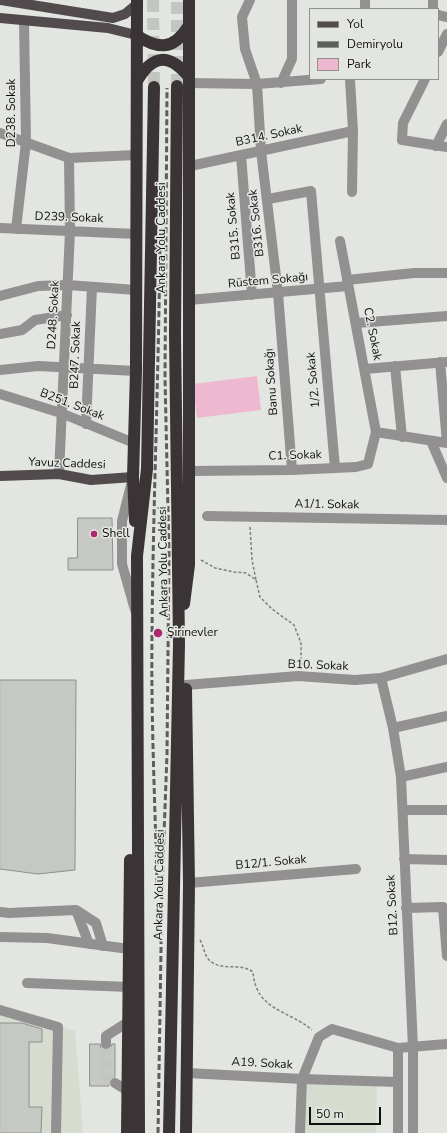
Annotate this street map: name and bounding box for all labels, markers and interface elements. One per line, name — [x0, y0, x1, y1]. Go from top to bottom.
legend — [309, 8, 439, 80]
text: Yol — [347, 16, 363, 32]
text: Demiryolu — [347, 36, 403, 52]
text: Park — [347, 56, 371, 72]
street label: D238. Sokak — [5, 79, 19, 147]
street label: B314. Sokak — [234, 122, 304, 150]
street label: Ankara Yolu Caddesi — [155, 183, 169, 293]
street label: B316. Sokak — [246, 188, 268, 258]
street label: B315. Sokak — [224, 192, 244, 260]
street label: D239. Sokak — [34, 210, 104, 226]
street label: Rüstem Sokağı — [227, 270, 309, 292]
street label: D248. Sokak — [45, 280, 63, 350]
street label: C2. Sokak — [360, 306, 384, 362]
street label: B247. Sokak — [68, 321, 84, 389]
street label: Banu Sokağı — [262, 348, 282, 416]
street label: 1/2. Sokak — [304, 351, 324, 409]
street label: B251. Sokak — [38, 386, 106, 424]
street label: C1. Sokak — [268, 448, 322, 464]
street label: Yavuz Caddesi — [28, 455, 106, 473]
street label: A1/1. Sokak — [295, 497, 359, 513]
street label: Ankara Yolu Caddesi — [156, 506, 172, 618]
place label: Shell — [102, 527, 130, 541]
marker: Shell — [89, 529, 99, 539]
place label: Şirinevler — [167, 626, 218, 640]
marker: Şirinevler — [152, 627, 164, 639]
street label: B10. Sokak — [287, 658, 349, 674]
street label: Ankara Yolu Caddesi — [152, 829, 168, 941]
street label: B12/1. Sokak — [235, 853, 307, 873]
street label: B12. Sokak — [384, 874, 402, 936]
street label: A19. Sokak — [231, 1055, 293, 1073]
scale bar — [311, 1099, 383, 1125]
text: 50 m — [316, 1106, 344, 1122]

